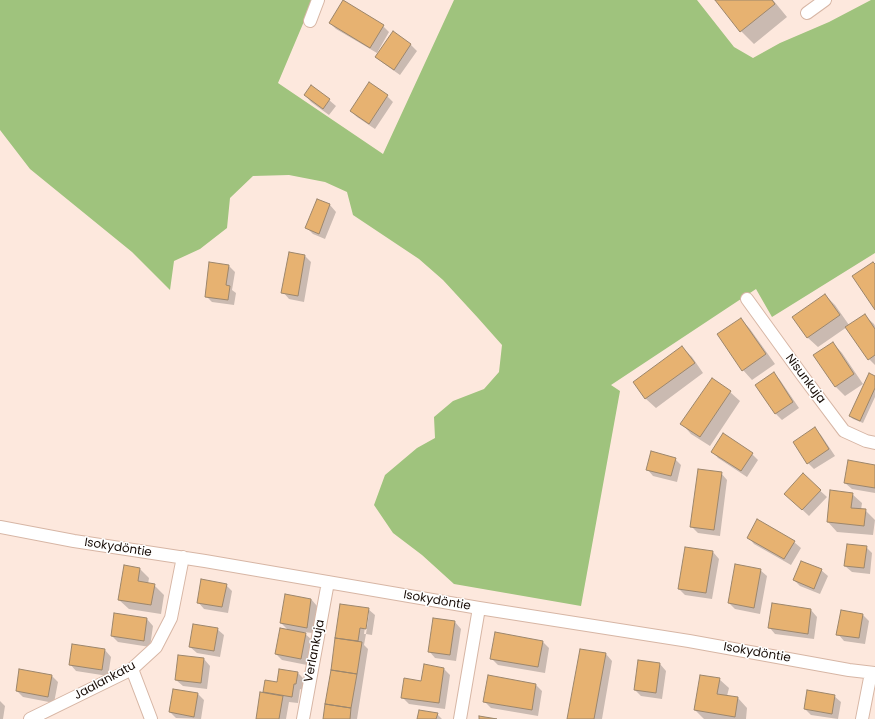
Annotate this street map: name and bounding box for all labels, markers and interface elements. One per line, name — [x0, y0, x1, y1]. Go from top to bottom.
street label: Nisunkuja — [782, 352, 828, 406]
street label: Isokydöntie — [83, 536, 153, 560]
street label: Isokydöntie — [402, 588, 472, 614]
street label: Verlankuja — [302, 618, 328, 684]
street label: Isokydöntie — [722, 640, 792, 666]
street label: Jaalankatu — [72, 659, 138, 703]

